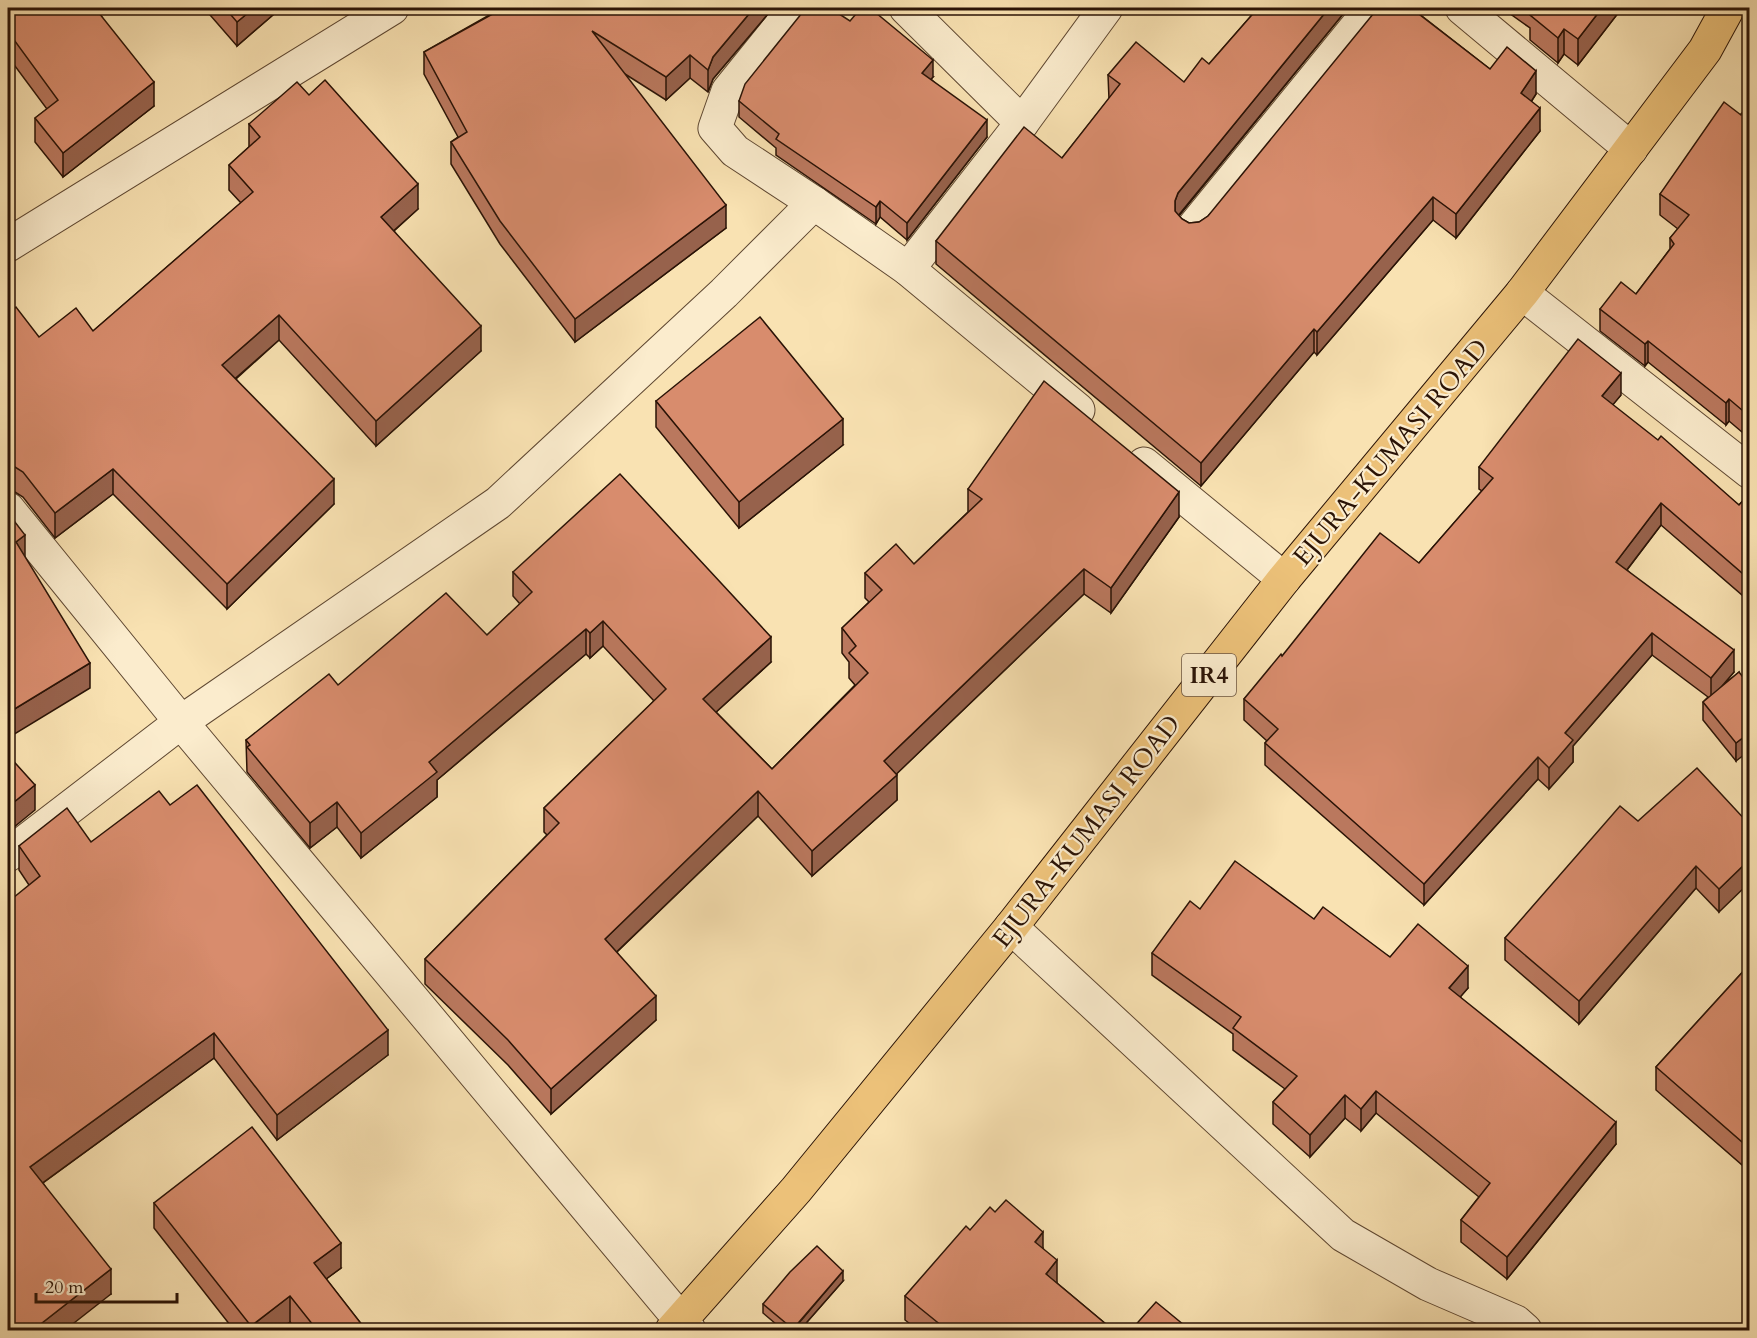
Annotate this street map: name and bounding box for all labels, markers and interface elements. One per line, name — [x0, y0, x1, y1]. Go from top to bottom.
street label: EJURA-KUMASI ROAD — [1285, 331, 1496, 573]
road number: IR4 — [1182, 654, 1236, 696]
street label: EJURA-KUMASI ROAD — [984, 708, 1188, 955]
scale bar — [36, 1266, 177, 1304]
text: 20 m — [45, 1275, 84, 1300]

